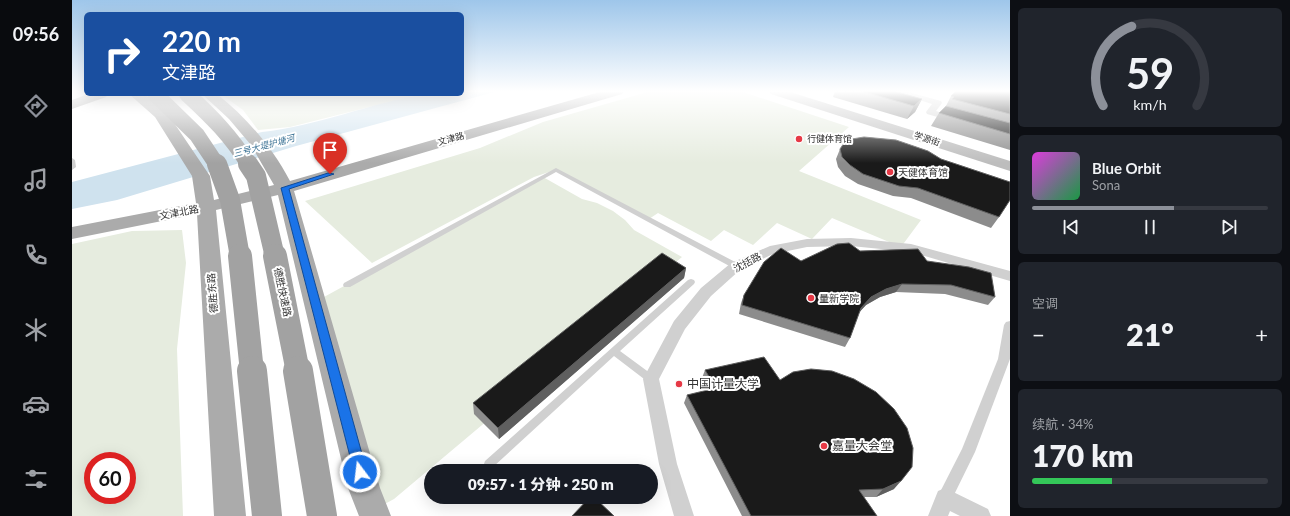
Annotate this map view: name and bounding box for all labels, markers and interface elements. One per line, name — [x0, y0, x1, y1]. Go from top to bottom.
text: 09:56 — [13, 23, 59, 45]
text: 220 m — [162, 24, 241, 58]
icon: right — [96, 28, 148, 80]
text: 59 — [1126, 47, 1174, 97]
text: 文津路 — [162, 61, 216, 83]
icon: directions — [22, 92, 50, 120]
text: km/h — [1133, 95, 1167, 112]
street label: 学源街 — [913, 129, 942, 148]
street label: 文津路 — [436, 130, 465, 148]
water label: 三号大堤护塘河 — [232, 132, 298, 159]
pin — [313, 133, 347, 174]
place label: 行健体育馆 — [807, 133, 852, 144]
marker: 行健体育馆 — [794, 134, 804, 144]
icon: arrive — [319, 139, 341, 161]
text: Blue Orbit — [1092, 159, 1161, 177]
icon: music — [22, 166, 50, 194]
place label: 天健体育馆 — [898, 166, 948, 178]
marker: 天健体育馆 — [885, 167, 895, 177]
text: Sona — [1092, 177, 1120, 193]
street label: 文津北路 — [158, 202, 200, 222]
icon: previous — [1060, 216, 1082, 238]
icon: pause — [1139, 216, 1161, 238]
icon: next — [1218, 216, 1240, 238]
icon: phone — [22, 241, 50, 269]
street label: 沈括路 — [731, 250, 763, 274]
street label: 德胜快速路 — [272, 266, 294, 318]
street label: 德胜东路 — [205, 273, 219, 313]
place label: 量新学院 — [819, 292, 859, 304]
marker: 量新学院 — [806, 293, 816, 303]
text: 空调 — [1032, 295, 1058, 311]
icon: climate — [22, 316, 50, 344]
text: 21° — [1126, 316, 1174, 352]
text: − — [1032, 321, 1045, 348]
text: + — [1255, 321, 1268, 348]
place label: 中国计量大学 — [687, 376, 759, 391]
marker: 中国计量大学 — [674, 379, 684, 389]
icon: car — [22, 390, 50, 418]
text: 续航 · 34% — [1032, 416, 1094, 432]
text: 170 km — [1032, 437, 1133, 473]
place label: 嘉量大会堂 — [832, 438, 892, 453]
marker: 嘉量大会堂 — [819, 441, 829, 451]
position arrow — [339, 451, 381, 493]
speed limit sign: 60 — [84, 452, 136, 504]
icon: filters — [22, 465, 50, 493]
text: 09:57 · 1 分钟 · 250 m — [468, 475, 614, 493]

